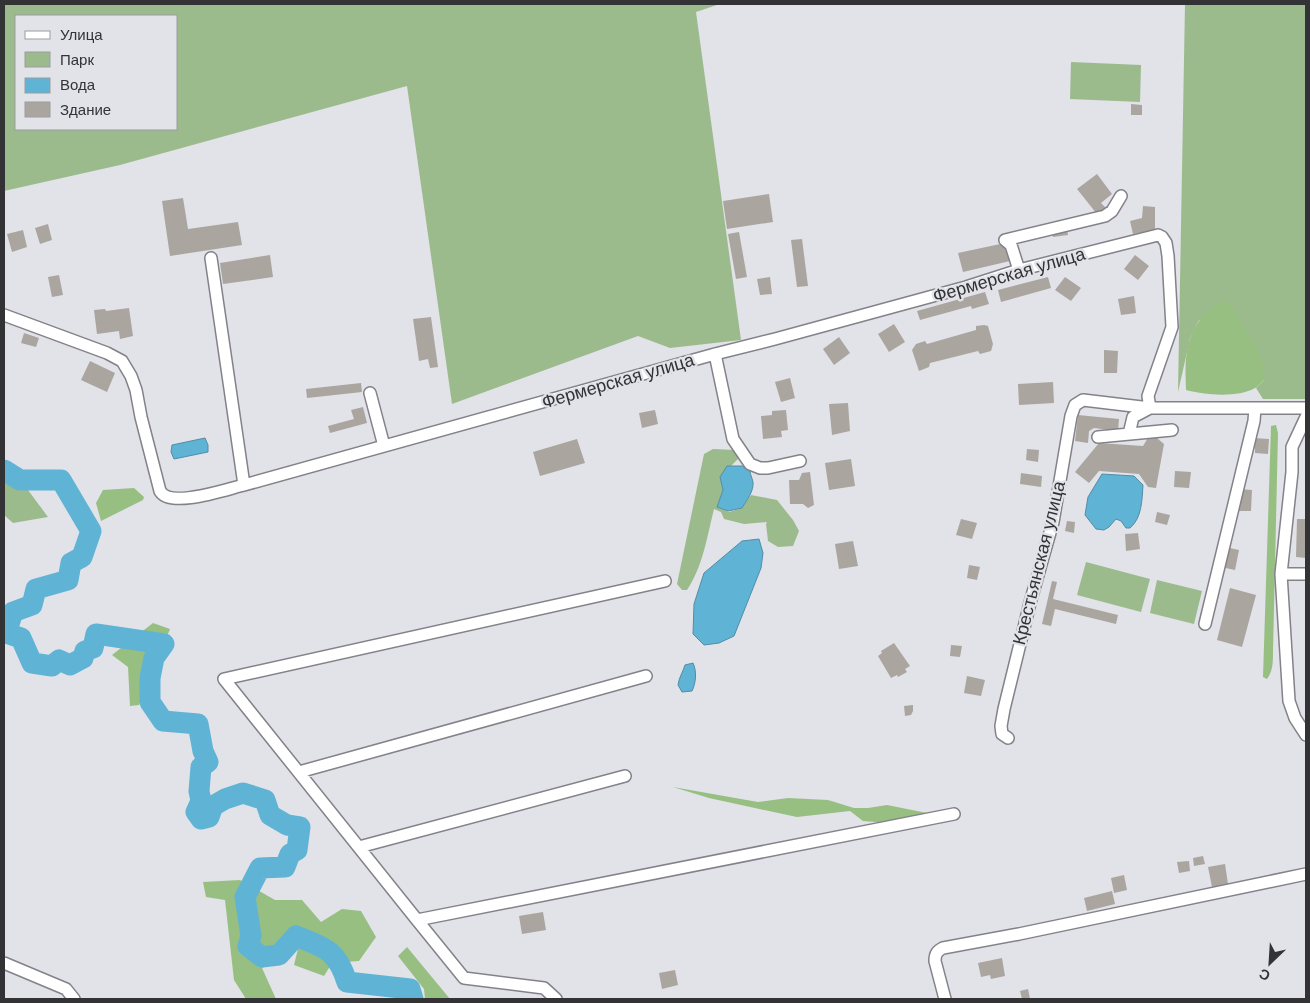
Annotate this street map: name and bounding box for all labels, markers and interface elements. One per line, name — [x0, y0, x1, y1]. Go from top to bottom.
legend — [15, 15, 178, 130]
text: Улица — [60, 26, 103, 43]
text: Парк — [60, 51, 94, 68]
text: Вода — [60, 76, 96, 93]
text: Здание — [60, 101, 111, 118]
street label: Фермерская улица — [930, 243, 1088, 306]
street label: Фермерская улица — [539, 349, 697, 412]
street label: Крестьянская улица — [1009, 478, 1069, 647]
north arrow — [1245, 938, 1295, 988]
text: С — [1257, 965, 1272, 984]

